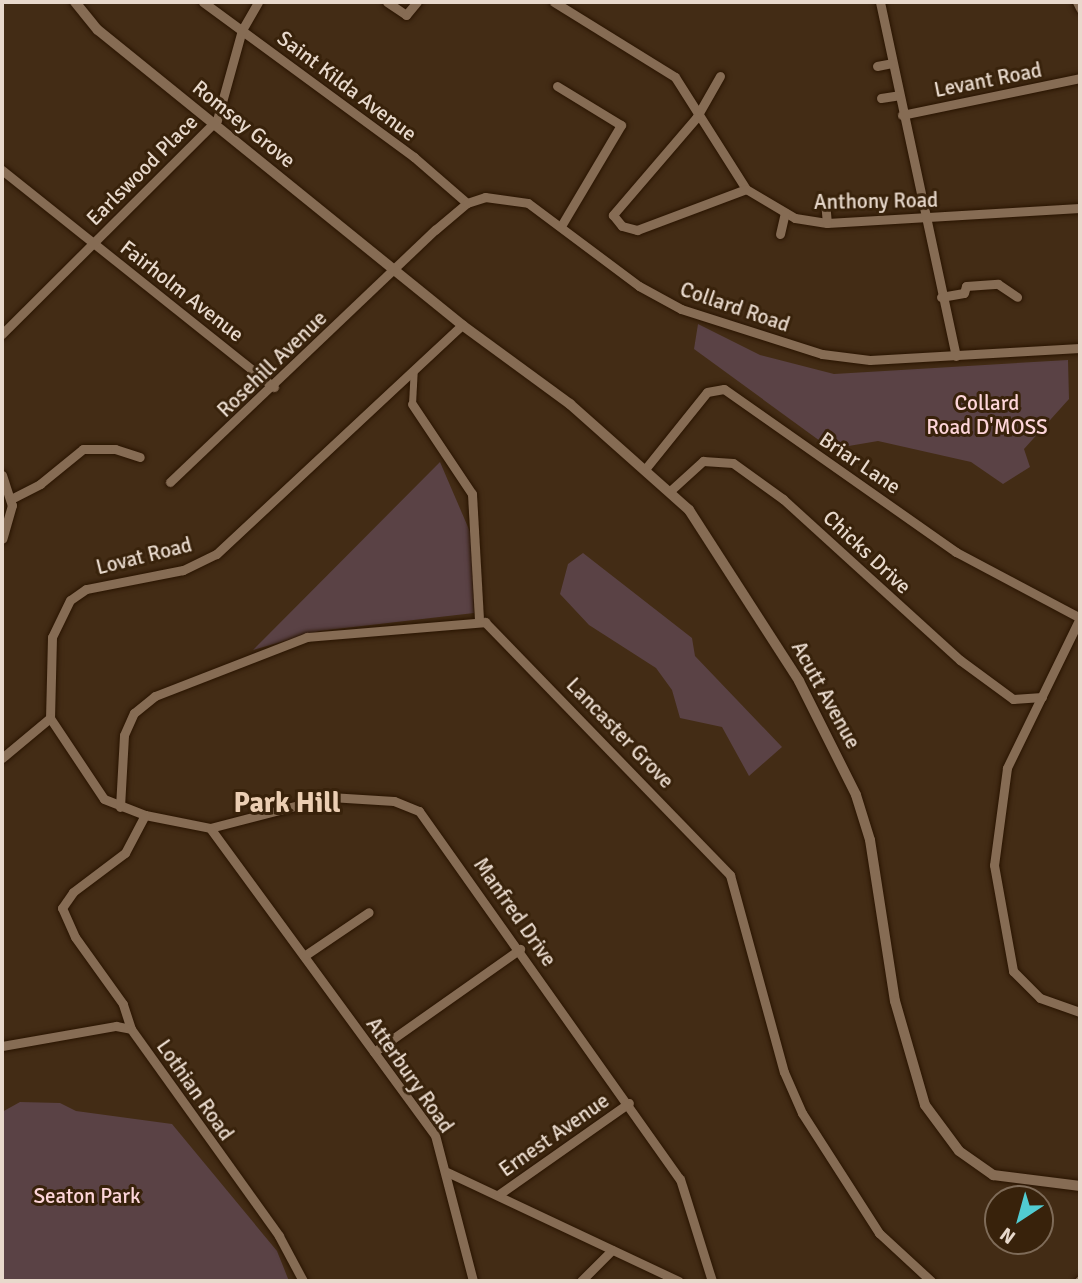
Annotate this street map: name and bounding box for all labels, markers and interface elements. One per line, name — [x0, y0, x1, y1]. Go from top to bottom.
street label: Saint Kilda Avenue — [272, 25, 422, 147]
street label: Levant Road — [932, 57, 1044, 103]
street label: Romsey Grove — [187, 75, 301, 173]
street label: Earlswood Place — [81, 109, 203, 231]
street label: Anthony Road — [814, 187, 938, 215]
street label: Fairholm Avenue — [115, 235, 249, 347]
street label: Collard Road — [677, 276, 793, 338]
street label: Rosehill Avenue — [212, 305, 332, 423]
park label: Collard Road D'MOSS — [926, 390, 1048, 440]
street label: Briar Lane — [815, 427, 905, 499]
street label: Chicks Drive — [818, 505, 916, 599]
street label: Lovat Road — [93, 532, 195, 580]
street label: Acutt Avenue — [786, 637, 866, 753]
street label: Lancaster Grove — [561, 672, 679, 794]
district label: Park Hill — [233, 786, 341, 820]
street label: Manfred Drive — [468, 853, 562, 971]
street label: Atterbury Road — [361, 1012, 459, 1138]
street label: Lothian Road — [151, 1035, 239, 1145]
street label: Ernest Avenue — [494, 1088, 614, 1182]
park label: Seaton Park — [33, 1183, 141, 1209]
north arrow — [984, 1185, 1054, 1255]
text: N — [995, 1222, 1020, 1249]

